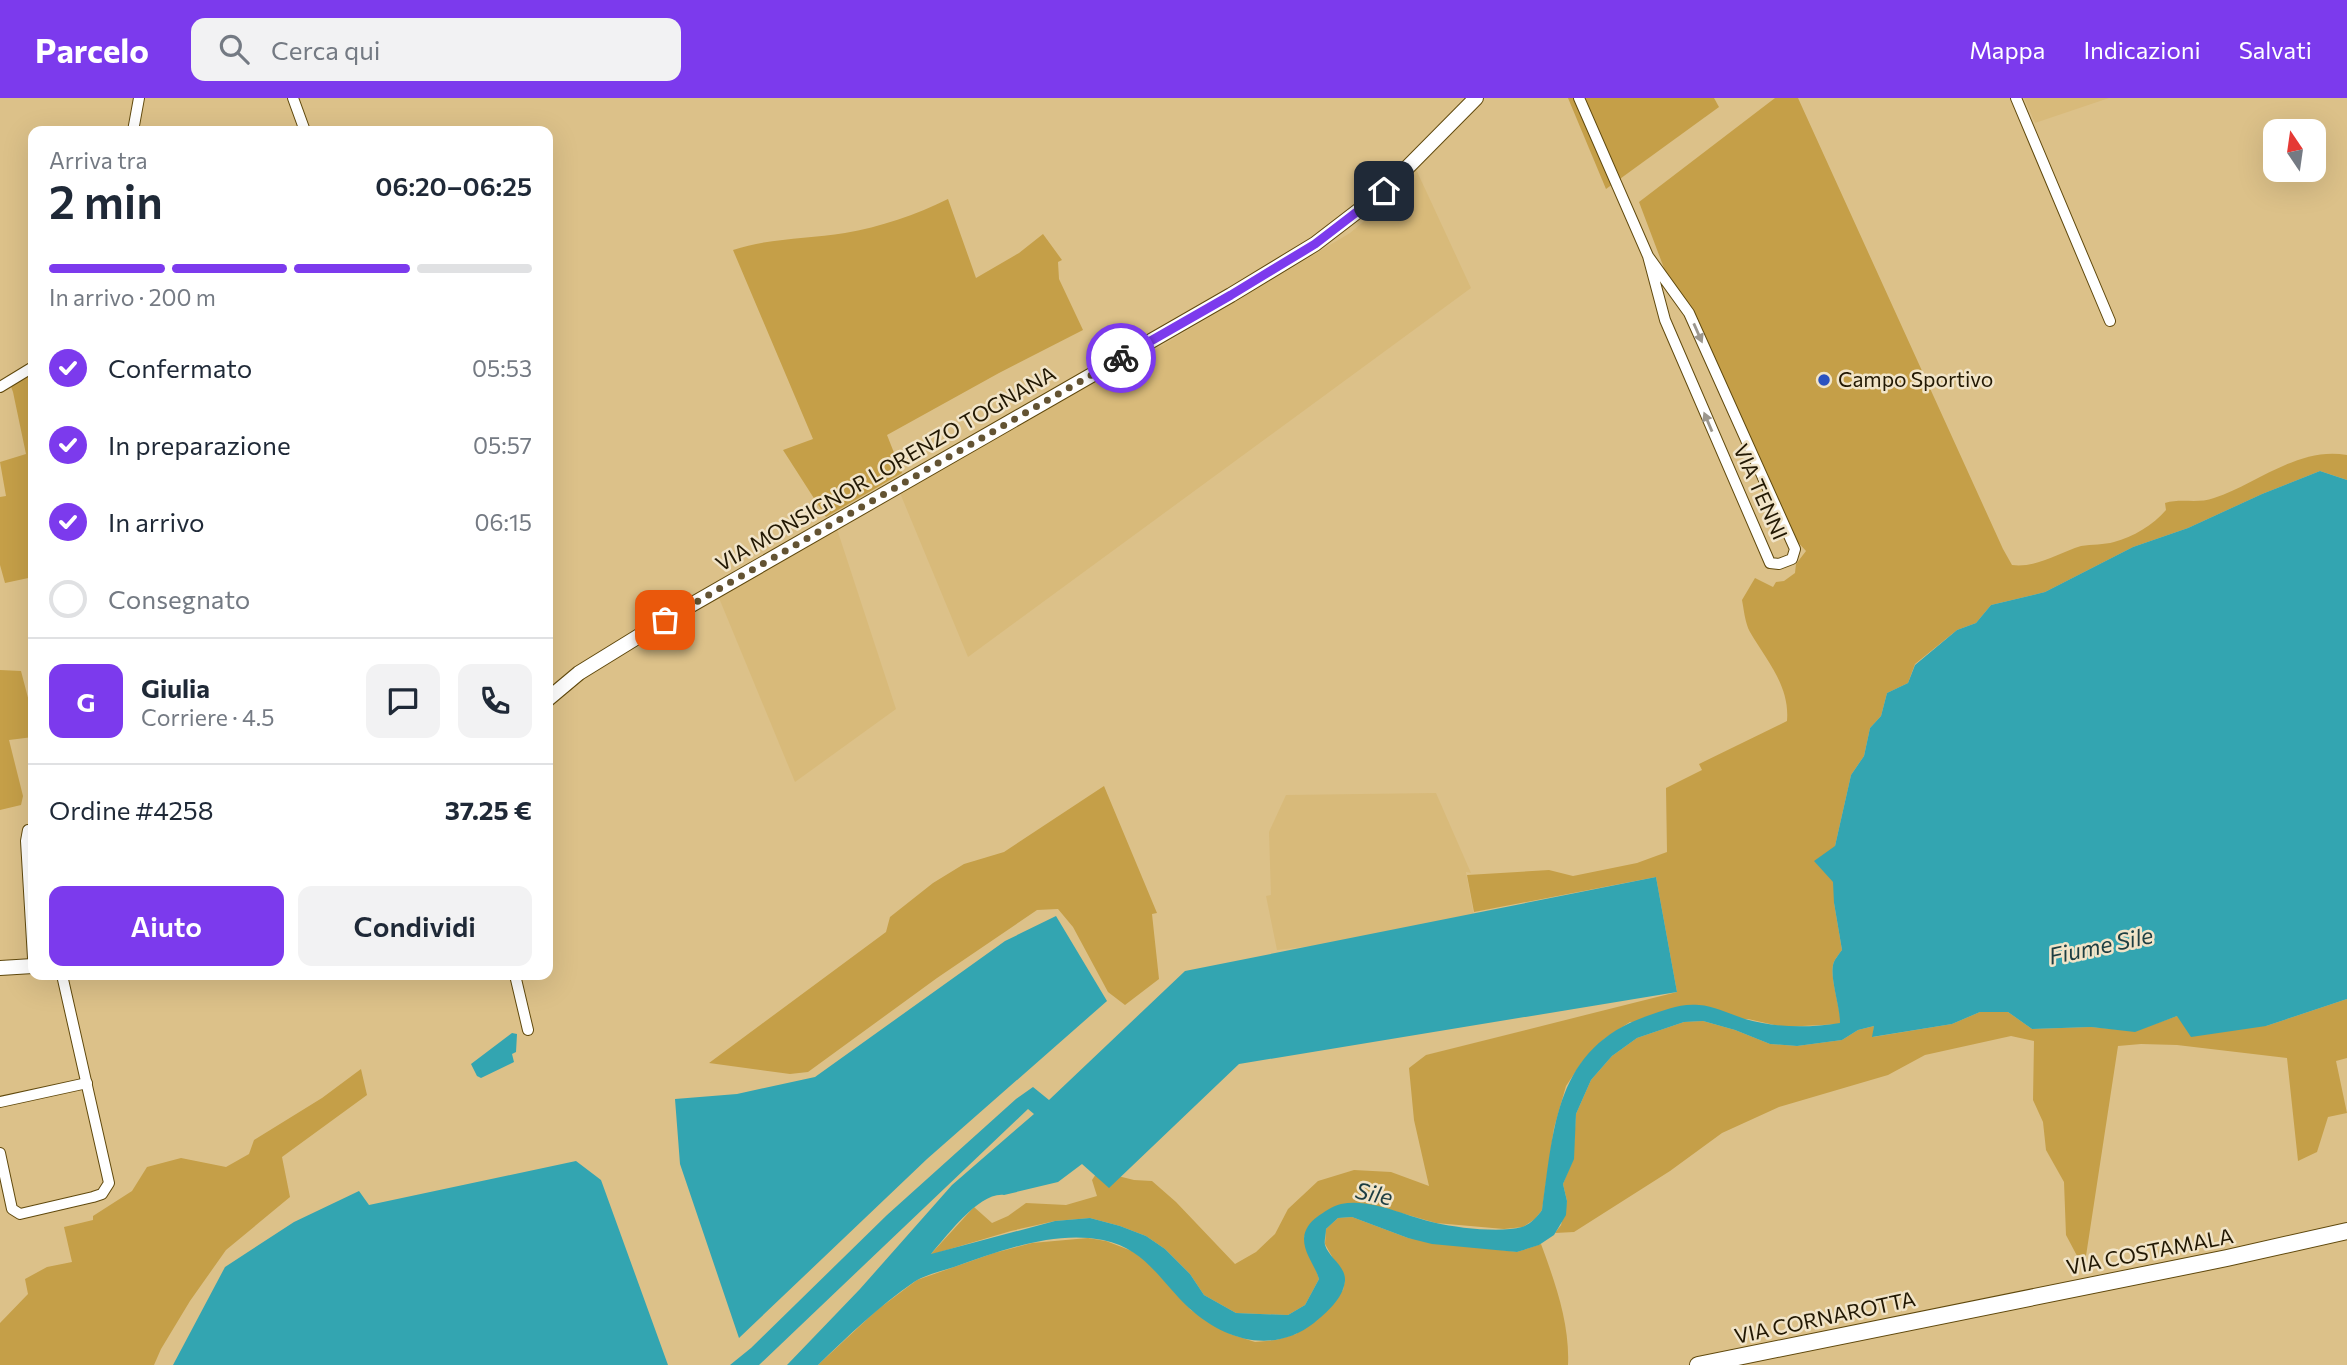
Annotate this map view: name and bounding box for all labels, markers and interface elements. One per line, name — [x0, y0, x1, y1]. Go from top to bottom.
search box — [191, 18, 681, 81]
text: Parcelo — [35, 29, 149, 70]
icon: search — [215, 30, 253, 68]
text: Cerca qui — [271, 34, 380, 65]
text: Mappa — [1969, 35, 2045, 64]
text: Indicazioni — [2083, 35, 2201, 64]
text: Salvati — [2239, 35, 2312, 64]
north arrow — [2263, 119, 2326, 182]
map controls — [2263, 119, 2326, 182]
text: Arriva tra — [49, 146, 148, 174]
pin — [1354, 161, 1414, 221]
text: 06:20–06:25 — [375, 170, 532, 201]
text: 2 min — [49, 172, 163, 228]
icon: home — [1365, 172, 1403, 210]
text: In arrivo · 200 m — [49, 283, 216, 311]
courier — [1086, 323, 1156, 393]
one-way arrow — [1693, 323, 1704, 344]
icon: bike — [1102, 339, 1140, 377]
icon: check — [49, 349, 87, 387]
text: Confermato — [108, 352, 252, 383]
text: 05:53 — [472, 354, 532, 382]
street label: VIA MONSIGNOR LORENZO TOGNANA — [711, 360, 1060, 576]
place label: Campo Sportivo — [1838, 366, 1993, 391]
marker: Campo Sportivo — [1816, 372, 1832, 388]
one-way arrow — [1703, 411, 1714, 432]
icon: check — [49, 426, 87, 464]
text: In preparazione — [108, 429, 291, 460]
text: 05:57 — [473, 431, 532, 459]
street label: VIA TENNI — [1729, 440, 1794, 543]
icon: check — [49, 503, 87, 541]
text: In arrivo — [108, 506, 205, 537]
text: 06:15 — [475, 508, 532, 536]
text: Consegnato — [108, 583, 250, 614]
pin — [635, 590, 695, 650]
icon: bag — [646, 601, 684, 639]
button: chat — [366, 664, 440, 738]
button: phone — [458, 664, 532, 738]
text: Giulia — [141, 672, 210, 703]
text: G — [77, 686, 95, 717]
text: Corriere · 4.5 — [141, 703, 274, 731]
text: Ordine #4258 — [49, 794, 214, 825]
text: 37.25 € — [445, 794, 532, 825]
button: Aiuto — [49, 886, 284, 966]
button: Condividi — [298, 886, 532, 966]
water label: Fiume Sile — [2046, 920, 2156, 970]
water label: Sile — [1353, 1175, 1395, 1211]
street label: VIA COSTAMALA — [2064, 1222, 2235, 1279]
street label: VIA CORNAROTTA — [1732, 1285, 1918, 1348]

